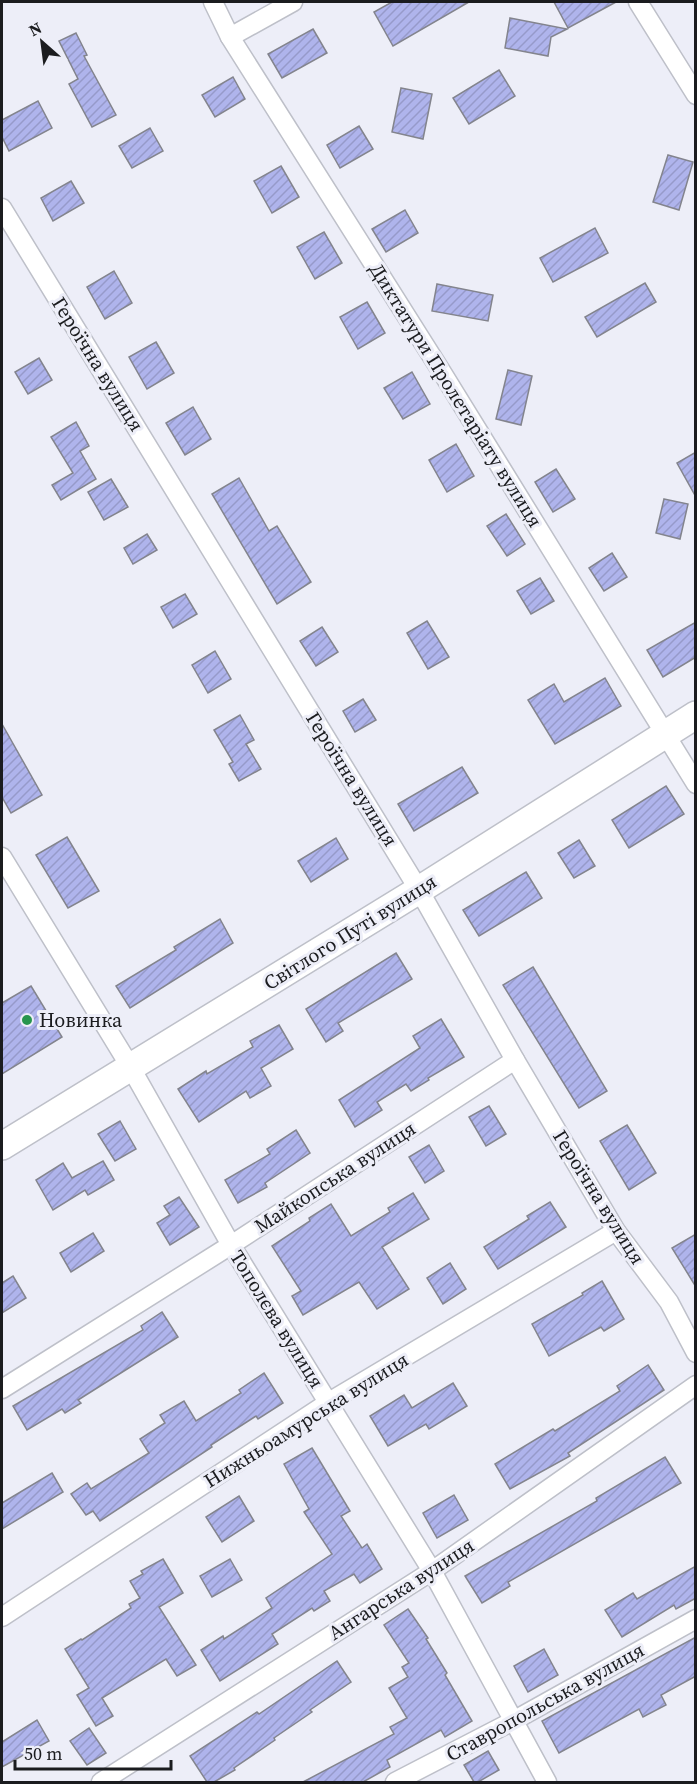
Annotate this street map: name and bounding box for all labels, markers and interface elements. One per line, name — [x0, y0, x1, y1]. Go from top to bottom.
north arrow — [12, 12, 72, 72]
text: N — [25, 16, 46, 41]
street label: Диктатури Пролетаріату вулиця — [363, 257, 549, 533]
street label: Героїчна вулиця — [45, 291, 151, 437]
street label: Героїчна вулиця — [299, 706, 405, 852]
street label: Світлого Путі вулиця — [258, 867, 442, 997]
place label: Новинка — [39, 1006, 123, 1034]
marker: Новинка — [20, 1013, 34, 1027]
street label: Майкопська вулиця — [249, 1114, 421, 1240]
street label: Героїчна вулиця — [546, 1124, 652, 1270]
street label: Тополєва вулиця — [223, 1245, 331, 1393]
street label: Нижньоамурська вулиця — [198, 1345, 414, 1495]
street label: Ангарська вулиця — [323, 1531, 479, 1647]
street label: Ставропольська вулиця — [441, 1636, 649, 1768]
scale bar — [15, 1733, 171, 1771]
text: 50 m — [24, 1741, 62, 1766]

